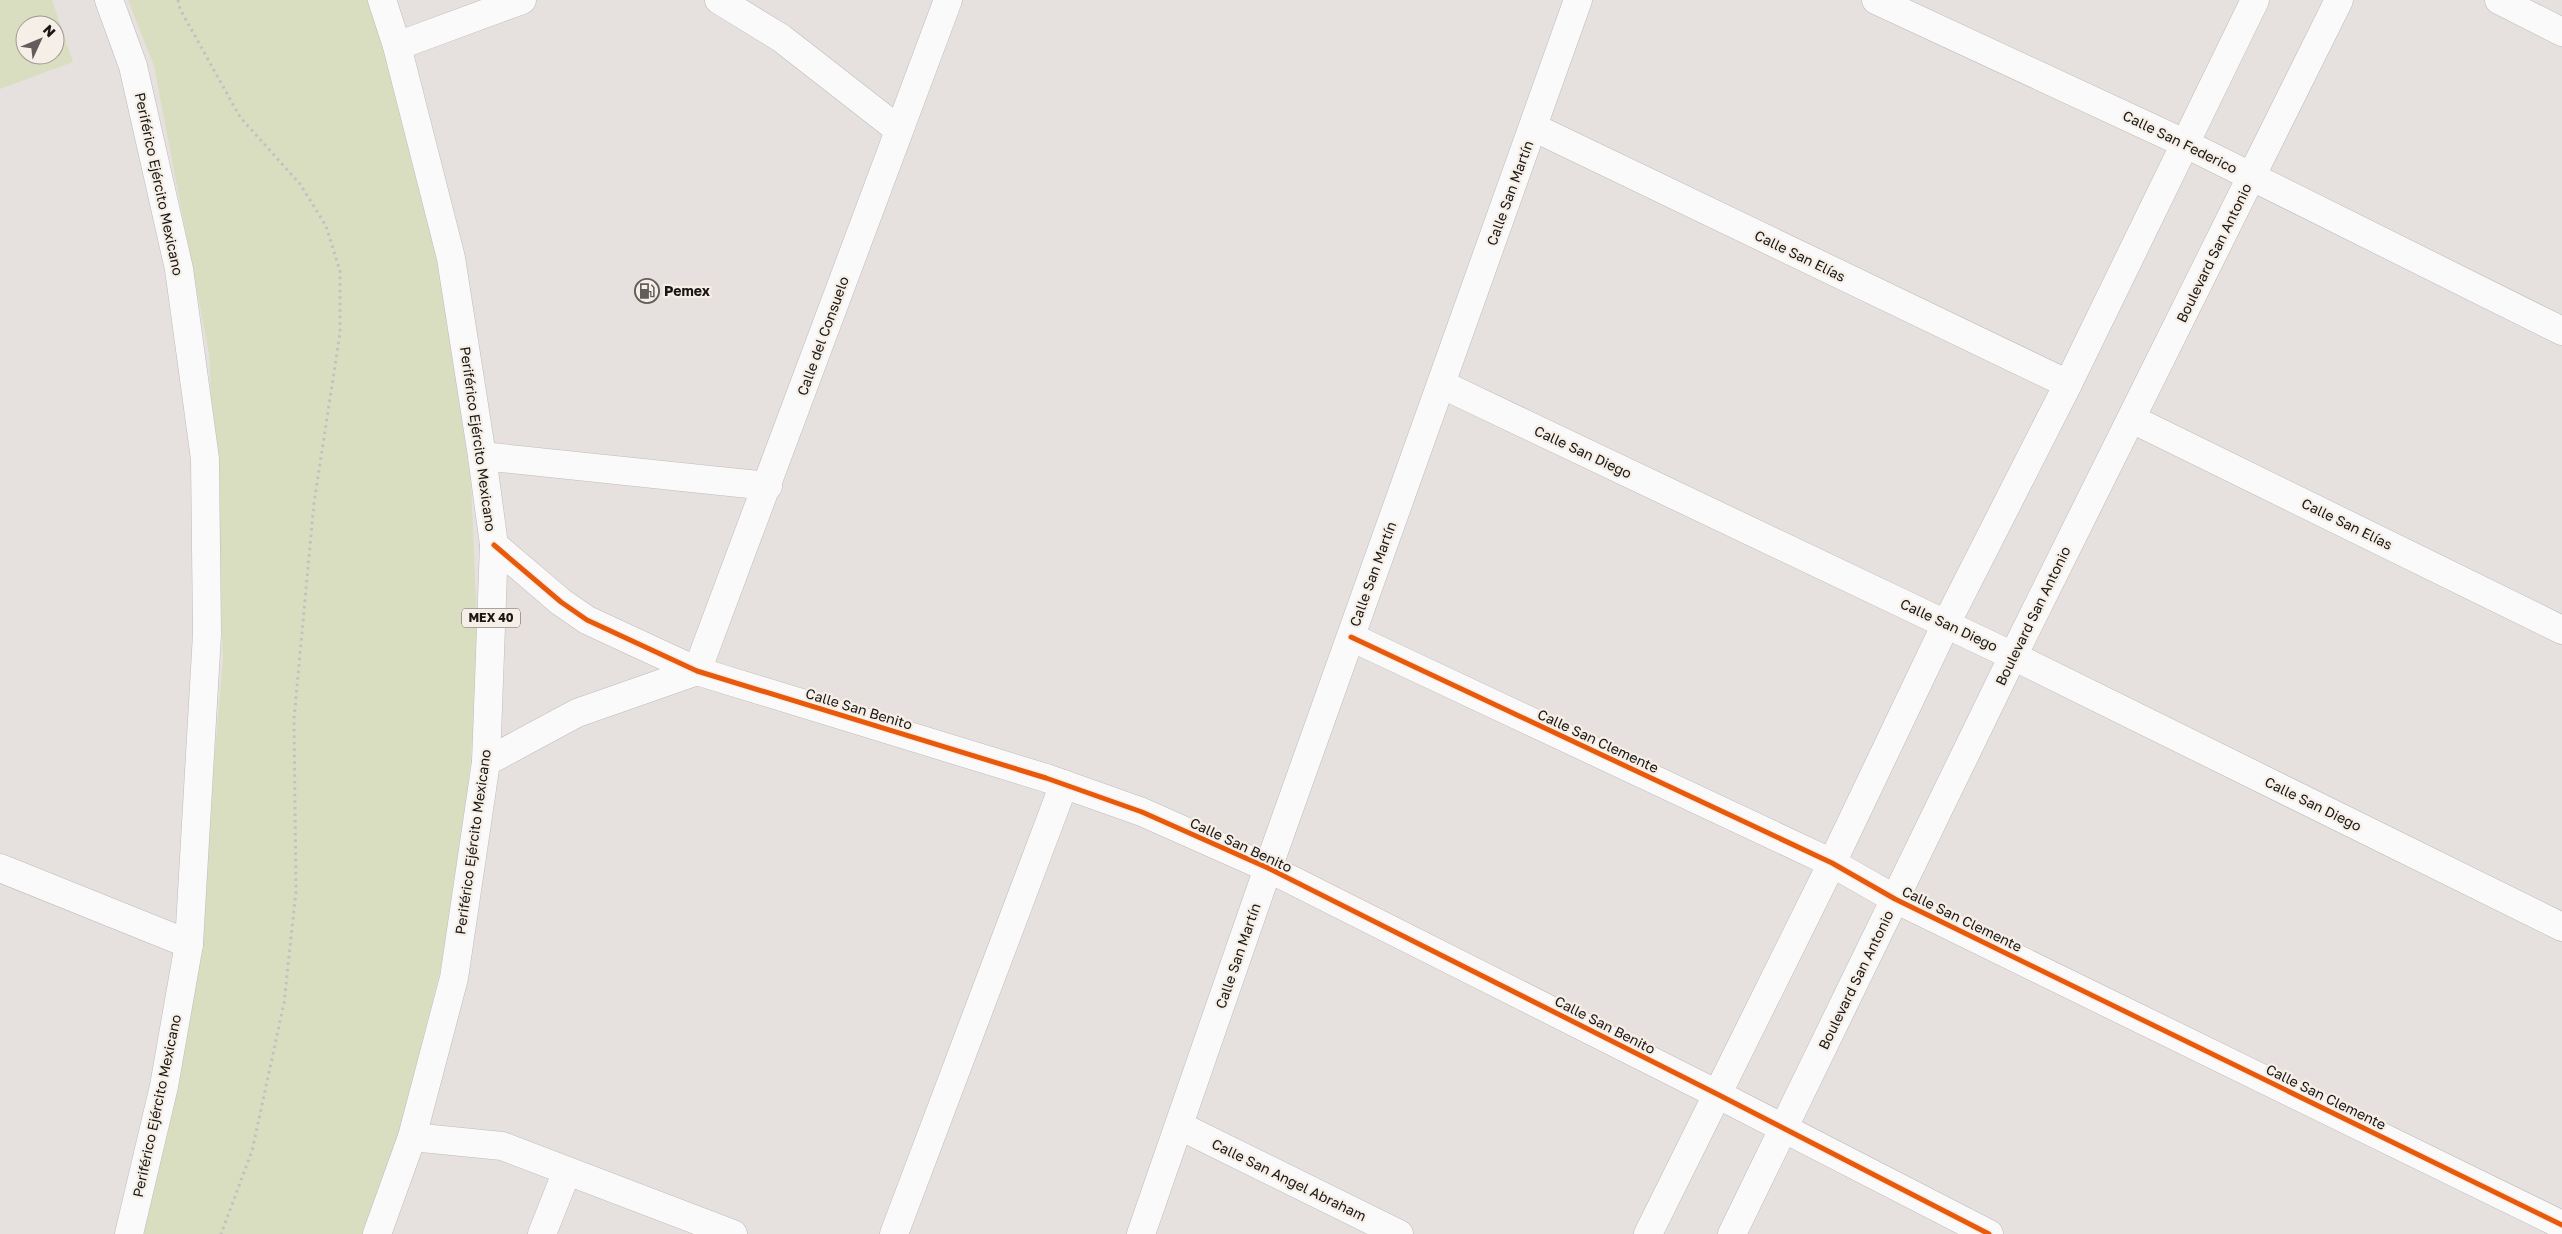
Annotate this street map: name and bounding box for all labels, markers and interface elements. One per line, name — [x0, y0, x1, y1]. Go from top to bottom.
north arrow — [15, 15, 65, 65]
text: N — [40, 21, 60, 40]
street label: Periférico Ejército Mexicano — [132, 91, 187, 277]
street label: Calle San Federico — [2120, 106, 2240, 177]
street label: Calle San Martín — [1483, 138, 1536, 248]
street label: Boulevard San Antonio — [2172, 180, 2255, 325]
street label: Calle San Elías — [1752, 226, 1848, 285]
street label: Calle del Consuelo — [793, 274, 852, 398]
fuel station icon: Pemex — [634, 278, 660, 304]
place label: Pemex — [664, 282, 710, 299]
street label: Periférico Ejército Mexicano — [457, 345, 500, 533]
street label: Calle San Diego — [1532, 422, 1635, 482]
street label: Calle San Elías — [2299, 494, 2395, 553]
street label: Calle San Martín — [1346, 519, 1399, 629]
street label: Boulevard San Antonio — [1991, 543, 2074, 688]
street label: Calle San Diego — [1898, 595, 2001, 655]
road number: MEX 40 — [462, 608, 520, 628]
street label: Calle San Benito — [804, 684, 915, 733]
street label: Calle San Clemente — [1535, 705, 1661, 776]
street label: Periférico Ejército Mexicano — [451, 748, 494, 936]
street label: Calle San Diego — [2262, 773, 2364, 834]
street label: Calle San Benito — [1187, 813, 1295, 876]
street label: Calle San Clemente — [1899, 882, 2025, 955]
street label: Calle San Martín — [1212, 901, 1264, 1011]
street label: Boulevard San Antonio — [1814, 907, 1897, 1052]
street label: Calle San Benito — [1552, 992, 1658, 1057]
street label: Periférico Ejército Mexicano — [129, 1013, 184, 1199]
street label: Calle San Clemente — [2263, 1060, 2389, 1133]
street label: Calle San Angel Abraham — [1209, 1135, 1369, 1224]

